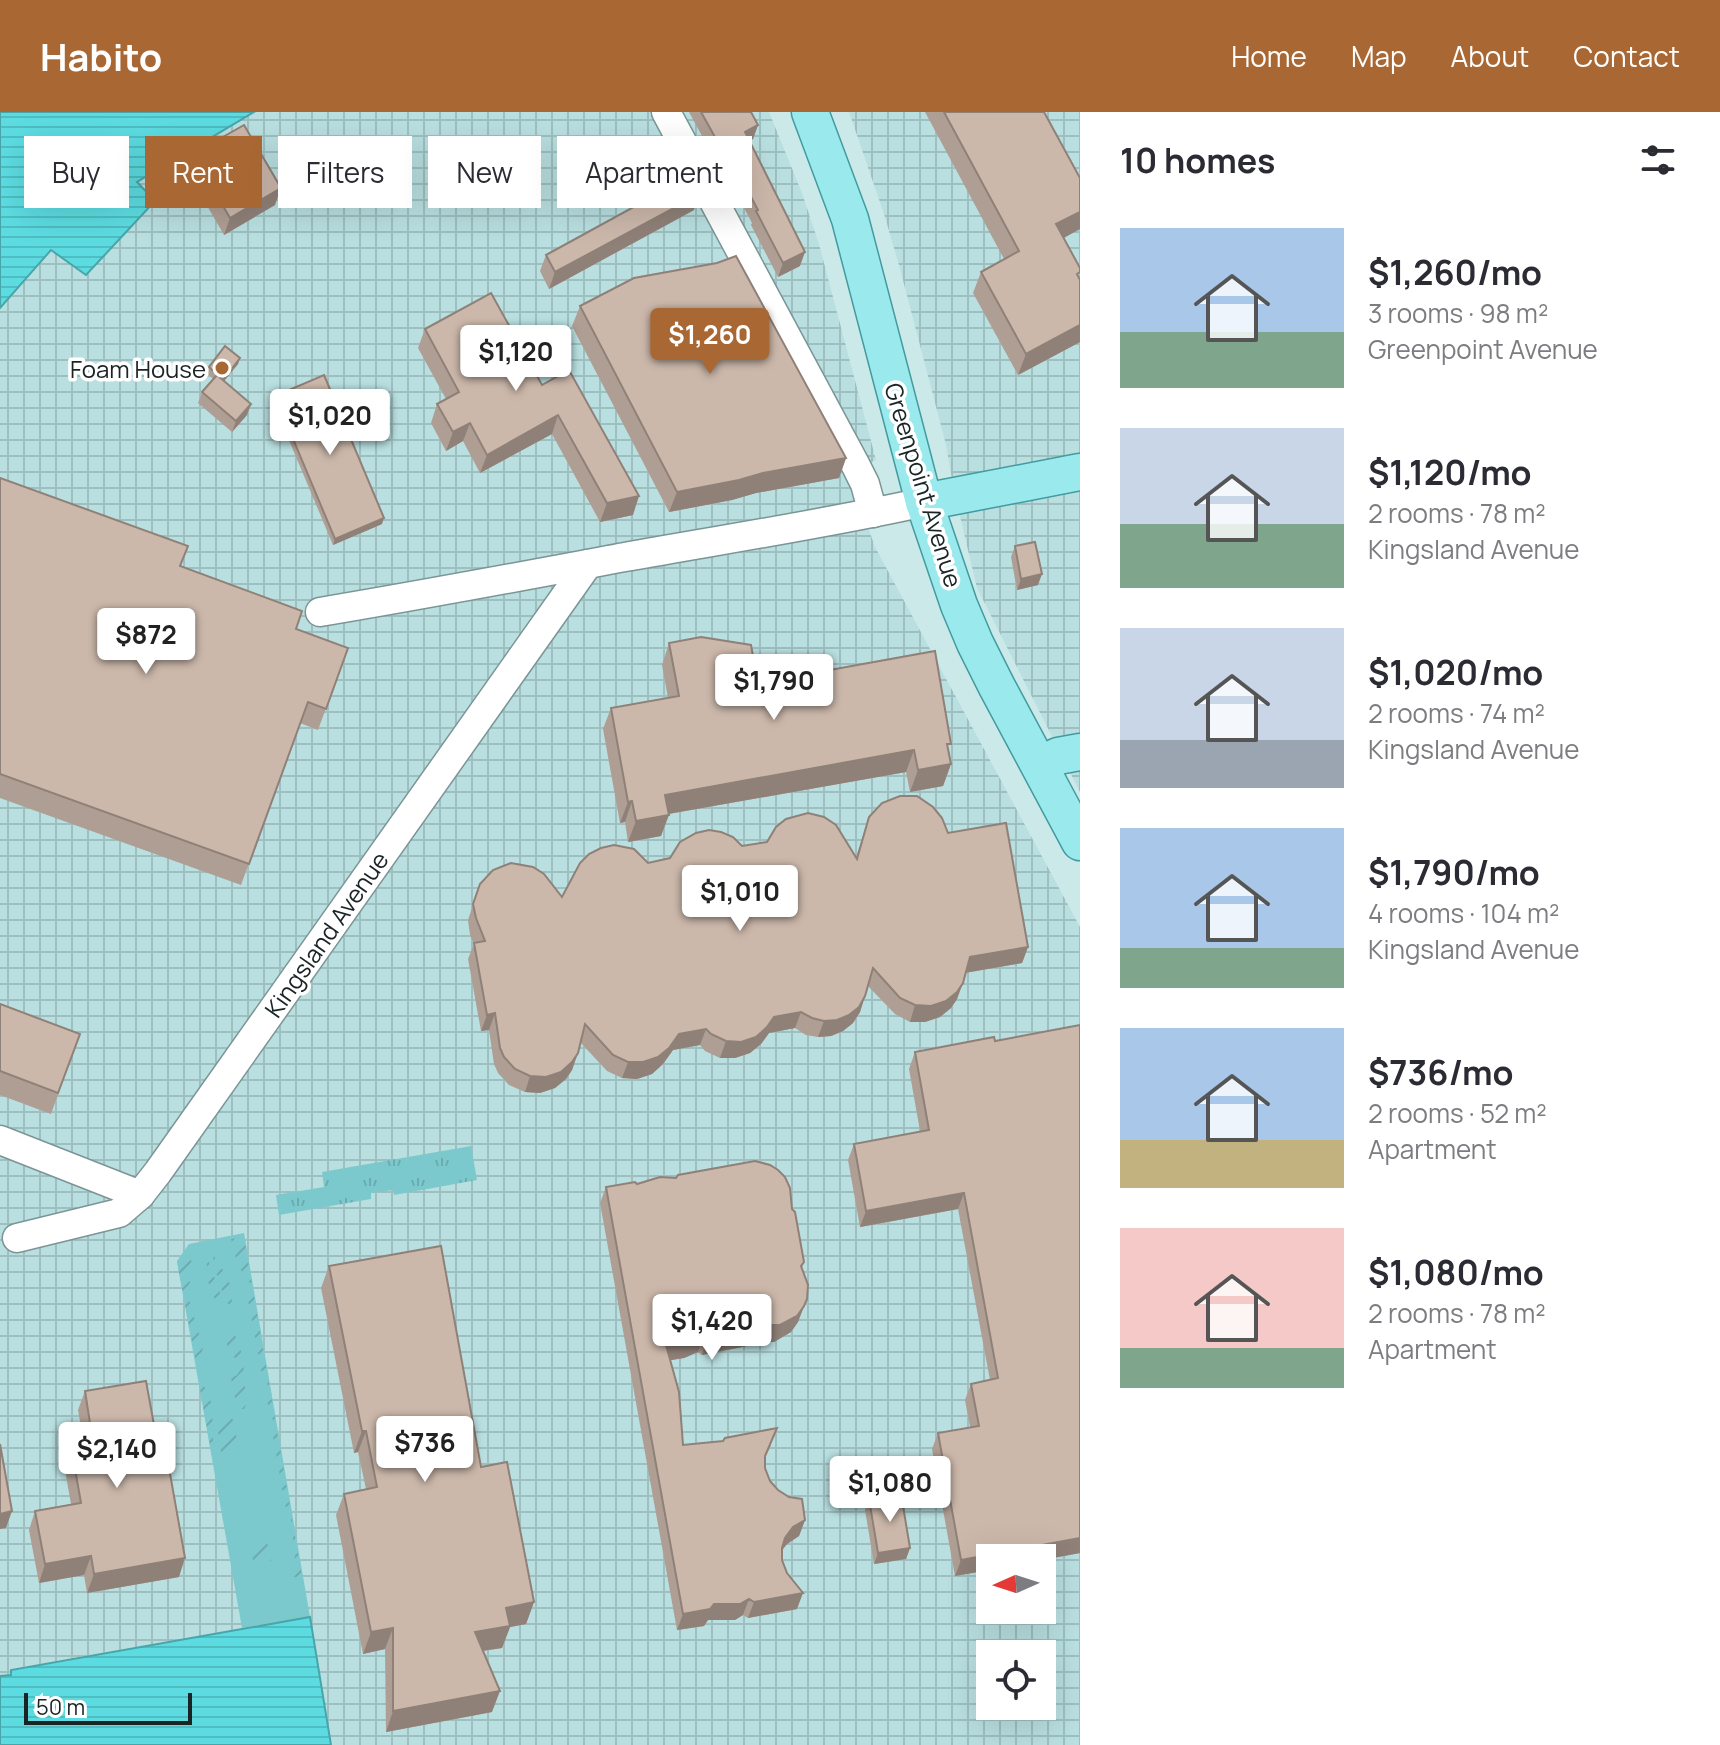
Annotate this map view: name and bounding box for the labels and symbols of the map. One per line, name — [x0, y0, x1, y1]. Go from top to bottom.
pin: $1,260 — [645, 308, 775, 376]
pin: $1,120 — [451, 325, 581, 393]
place label: Foam House — [70, 352, 206, 385]
marker: Foam House — [213, 359, 231, 377]
street label: Greenpoint Avenue — [877, 379, 971, 591]
pin: $1,020 — [265, 389, 395, 457]
pin: $872 — [99, 608, 193, 676]
pin: $1,790 — [709, 654, 839, 722]
street label: Kingsland Avenue — [256, 845, 396, 1023]
pin: $1,010 — [675, 865, 805, 933]
pin: $1,420 — [647, 1294, 777, 1362]
pin: $736 — [378, 1416, 472, 1484]
pin: $2,140 — [52, 1422, 182, 1490]
pin: $1,080 — [825, 1456, 955, 1524]
north arrow — [976, 1544, 1056, 1624]
scale bar — [24, 1689, 192, 1725]

